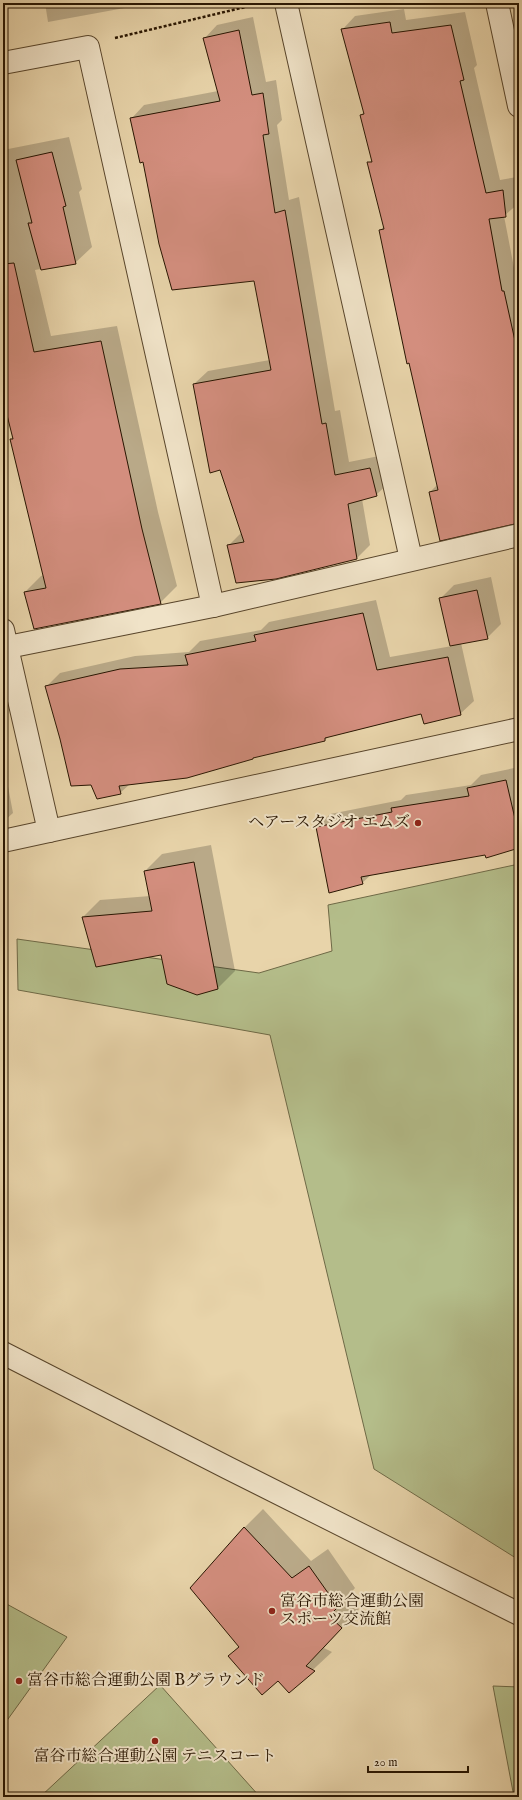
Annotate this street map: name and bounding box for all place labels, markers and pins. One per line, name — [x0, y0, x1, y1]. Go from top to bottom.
place label: ヘアースタジオ エムズ — [248, 813, 410, 833]
marker: ヘアースタジオ エムズ — [413, 818, 423, 828]
place label: 富谷市総合運動公園 スポーツ交流館 — [280, 1592, 424, 1630]
marker: 富谷市総合運動公園 スポーツ交流館 — [267, 1606, 277, 1616]
place label: 富谷市総合運動公園 Bグラウンド — [27, 1671, 265, 1691]
marker: 富谷市総合運動公園 Bグラウンド — [14, 1676, 24, 1686]
marker: 富谷市総合運動公園 テニスコート — [150, 1736, 160, 1746]
place label: 富谷市総合運動公園 テニスコート — [34, 1747, 276, 1767]

